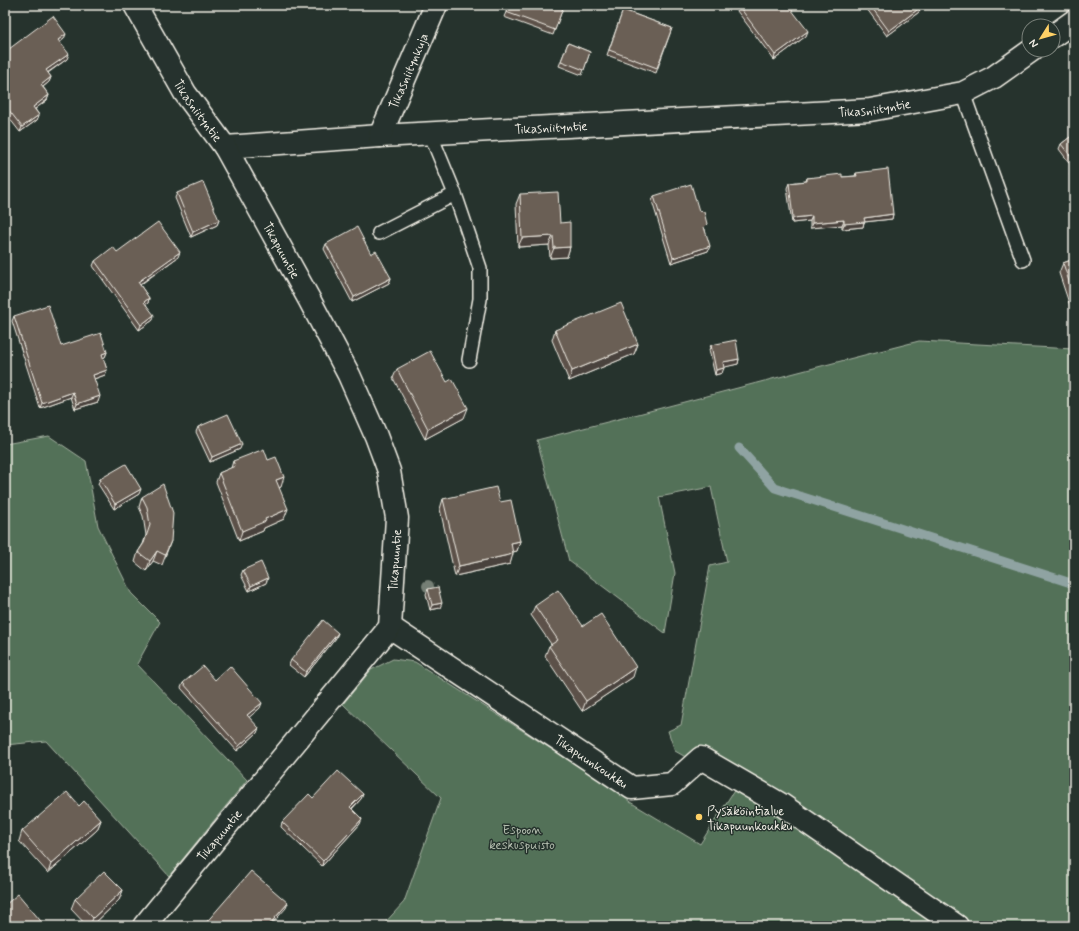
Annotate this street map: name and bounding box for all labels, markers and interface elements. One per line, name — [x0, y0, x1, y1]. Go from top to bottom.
north arrow — [1021, 18, 1061, 58]
street label: Tikasniitynkuja — [385, 31, 433, 112]
text: N — [1026, 36, 1042, 51]
street label: Tikasniityntie — [169, 77, 225, 146]
street label: Tikasniityntie — [838, 96, 912, 122]
street label: Tikasniityntie — [514, 118, 588, 139]
street label: Tikapuuntie — [258, 219, 303, 282]
street label: Tikapuuntie — [385, 529, 406, 592]
street label: Tikapuunkoukku — [550, 732, 631, 793]
place label: Pysäköintialue Tikapuunkoukku — [707, 803, 792, 835]
street label: Tikapuuntie — [194, 806, 247, 865]
marker: Pysäköintialue Tikapuunkoukku — [694, 812, 704, 822]
park label: Espoon keskuspuisto — [489, 822, 555, 854]

